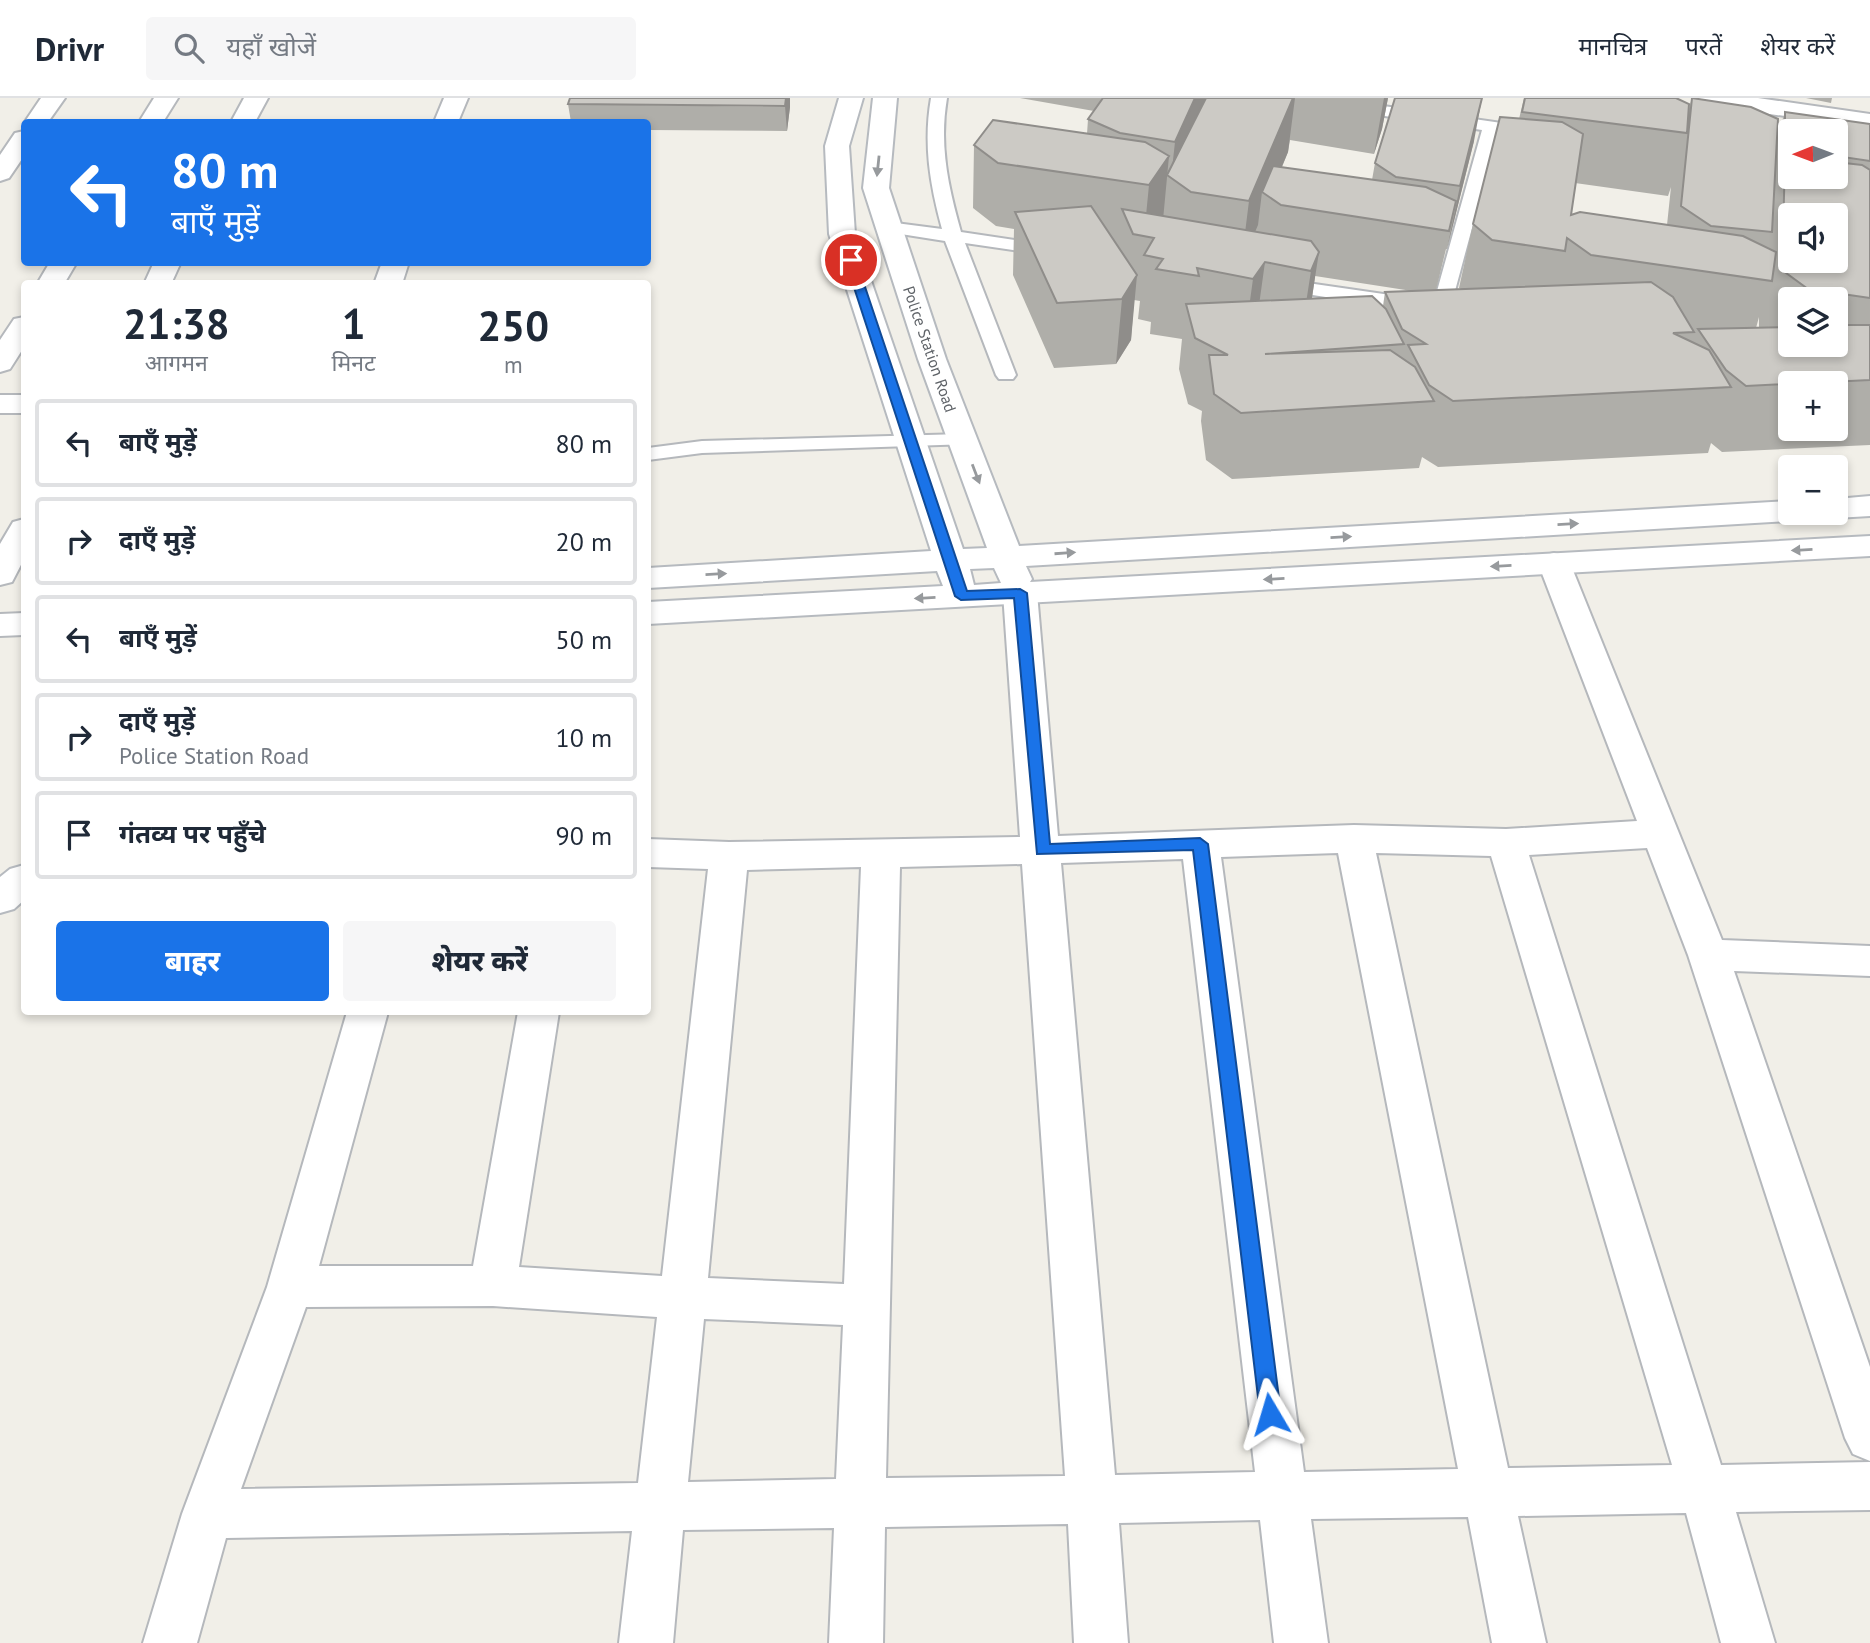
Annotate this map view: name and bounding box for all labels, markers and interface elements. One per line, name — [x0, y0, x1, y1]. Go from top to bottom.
search box — [146, 17, 636, 80]
text: Drivr — [35, 27, 104, 70]
icon: search — [170, 29, 208, 67]
text: यहाँ खोजें — [226, 30, 316, 63]
text: मानचित्र — [1579, 31, 1647, 62]
text: परतें — [1685, 31, 1722, 62]
text: शेयर करें — [1760, 31, 1835, 62]
north arrow — [1778, 119, 1848, 189]
map controls — [1778, 119, 1848, 525]
text: 80 m — [171, 138, 278, 202]
icon: left — [56, 147, 147, 238]
one-way arrow — [872, 155, 883, 177]
text: बाएँ मुड़ें — [171, 200, 260, 242]
button: sound — [1778, 203, 1848, 273]
pin — [821, 230, 881, 290]
icon: arrive — [832, 241, 870, 279]
street label: Police Station Road — [899, 283, 961, 415]
button: layers — [1778, 287, 1848, 357]
text: 21:38 — [123, 296, 230, 351]
text: 1 — [342, 296, 365, 351]
text: 250 — [478, 298, 549, 353]
text: आगमन — [145, 348, 208, 377]
text: मिनट — [332, 348, 376, 377]
text: m — [504, 350, 523, 379]
button: + — [1778, 371, 1848, 441]
icon: left — [60, 424, 98, 462]
text: बाएँ मुड़ें — [119, 425, 197, 458]
text: 80 m — [556, 427, 612, 460]
button: − — [1778, 455, 1848, 525]
one-way arrow — [970, 464, 981, 485]
one-way arrow — [1557, 518, 1579, 529]
icon: right — [60, 522, 98, 560]
text: दाएँ मुड़ें — [119, 523, 195, 556]
text: 20 m — [556, 525, 612, 558]
one-way arrow — [1330, 531, 1352, 542]
one-way arrow — [1791, 545, 1813, 556]
one-way arrow — [1054, 547, 1076, 558]
one-way arrow — [1490, 561, 1512, 572]
one-way arrow — [705, 568, 727, 579]
one-way arrow — [1263, 573, 1285, 584]
one-way arrow — [913, 592, 935, 603]
icon: left — [60, 620, 98, 658]
text: बाएँ मुड़ें — [119, 621, 197, 654]
text: 50 m — [556, 623, 612, 656]
text: दाएँ मुड़ें — [119, 704, 195, 737]
icon: right — [60, 718, 98, 756]
text: 10 m — [556, 721, 612, 754]
text: Police Station Road — [119, 741, 309, 770]
icon: arrive — [60, 816, 98, 854]
text: गंतव्य पर पहुँचे — [119, 817, 266, 850]
text: 90 m — [556, 819, 612, 852]
button: बाहर — [56, 921, 329, 1001]
button: शेयर करें — [343, 921, 616, 1001]
position arrow — [1233, 1377, 1307, 1451]

